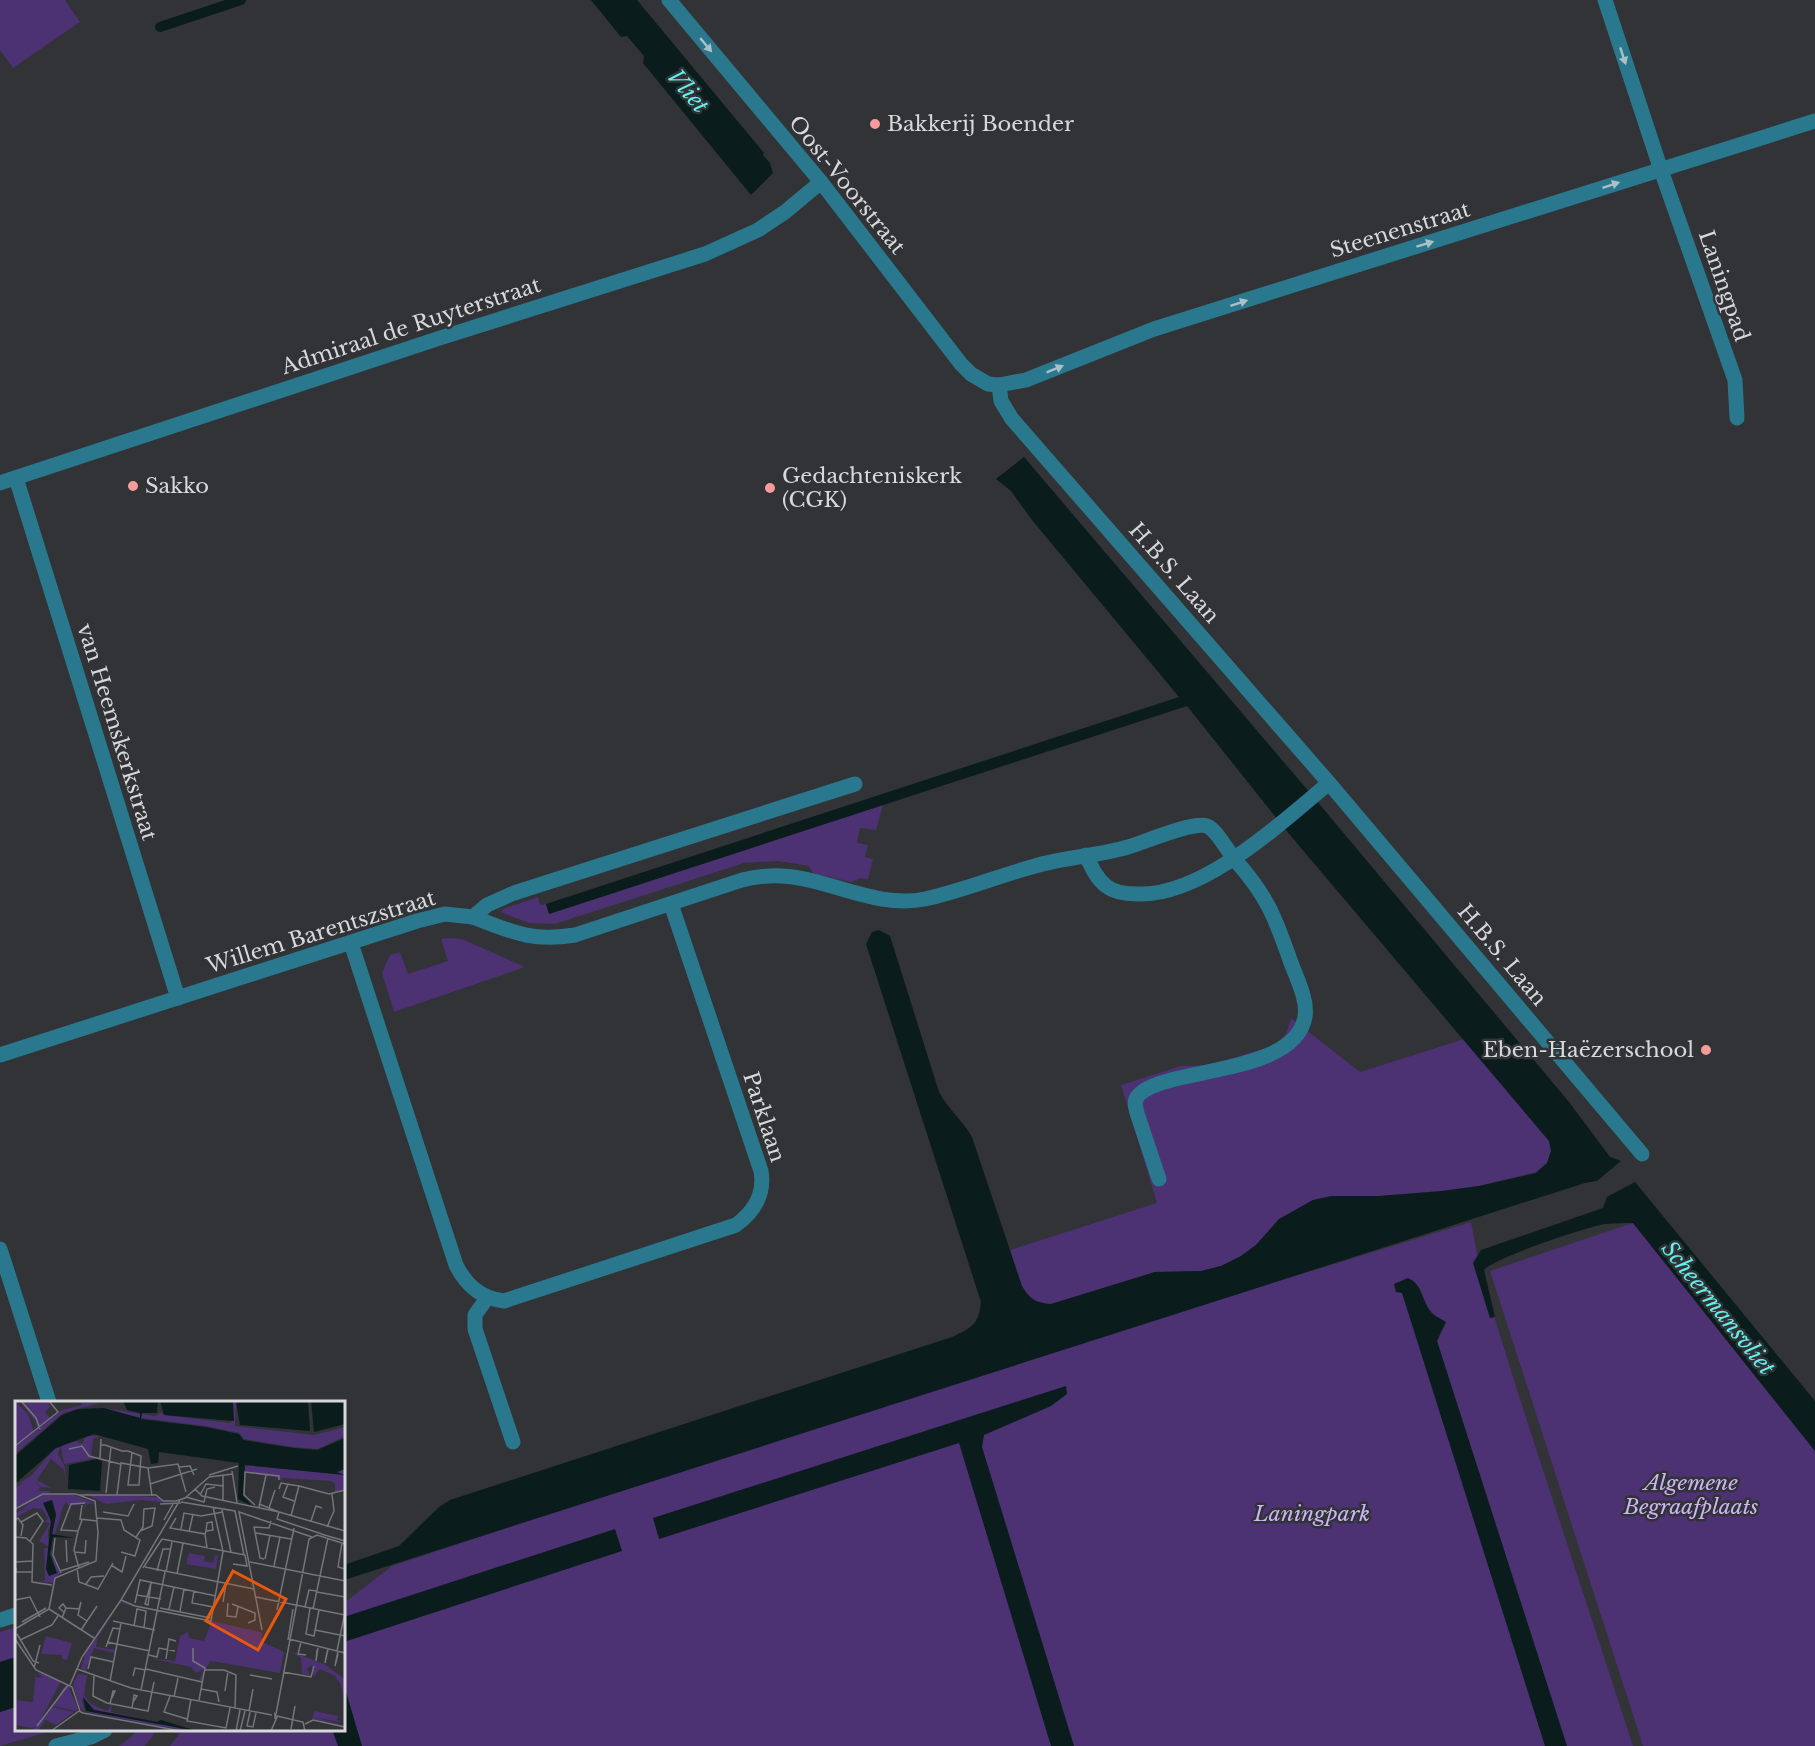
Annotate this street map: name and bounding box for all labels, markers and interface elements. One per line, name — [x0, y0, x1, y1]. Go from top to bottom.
one-way arrow — [699, 37, 712, 52]
one-way arrow — [1619, 47, 1629, 65]
water label: Vliet — [662, 64, 714, 118]
street label: Oost-Voorstraat — [783, 110, 911, 260]
place label: Bakkerij Boender — [887, 111, 1074, 137]
marker: Bakkerij Boender — [868, 117, 882, 131]
one-way arrow — [1602, 180, 1620, 189]
street label: Steenenstraat — [1327, 196, 1473, 264]
street label: Laningpad — [1693, 227, 1755, 345]
one-way arrow — [1416, 239, 1434, 248]
street label: Admiraal de Ruyterstraat — [277, 272, 544, 381]
one-way arrow — [1230, 297, 1248, 307]
one-way arrow — [1047, 364, 1065, 374]
place label: Gedachteniskerk (CGK) — [782, 463, 962, 513]
place label: Sakko — [145, 473, 209, 499]
marker: Sakko — [126, 479, 140, 493]
marker: Gedachteniskerk (CGK) — [763, 481, 777, 495]
street label: H.B.S. Laan — [1123, 517, 1225, 629]
street label: van Heemskerkstraat — [72, 620, 162, 844]
street label: Willem Barentszstraat — [203, 885, 439, 979]
street label: H.B.S. Laan — [1452, 899, 1552, 1011]
place label: Eben-Haëzerschool — [1483, 1037, 1694, 1063]
marker: Eben-Haëzerschool — [1699, 1043, 1713, 1057]
street label: Parklaan — [737, 1069, 791, 1165]
water label: Scheermansvliet — [1656, 1236, 1780, 1380]
inset map — [15, 1401, 345, 1731]
park label: Algemene Begraafplaats — [1623, 1470, 1758, 1520]
park label: Laningpark — [1253, 1501, 1370, 1527]

